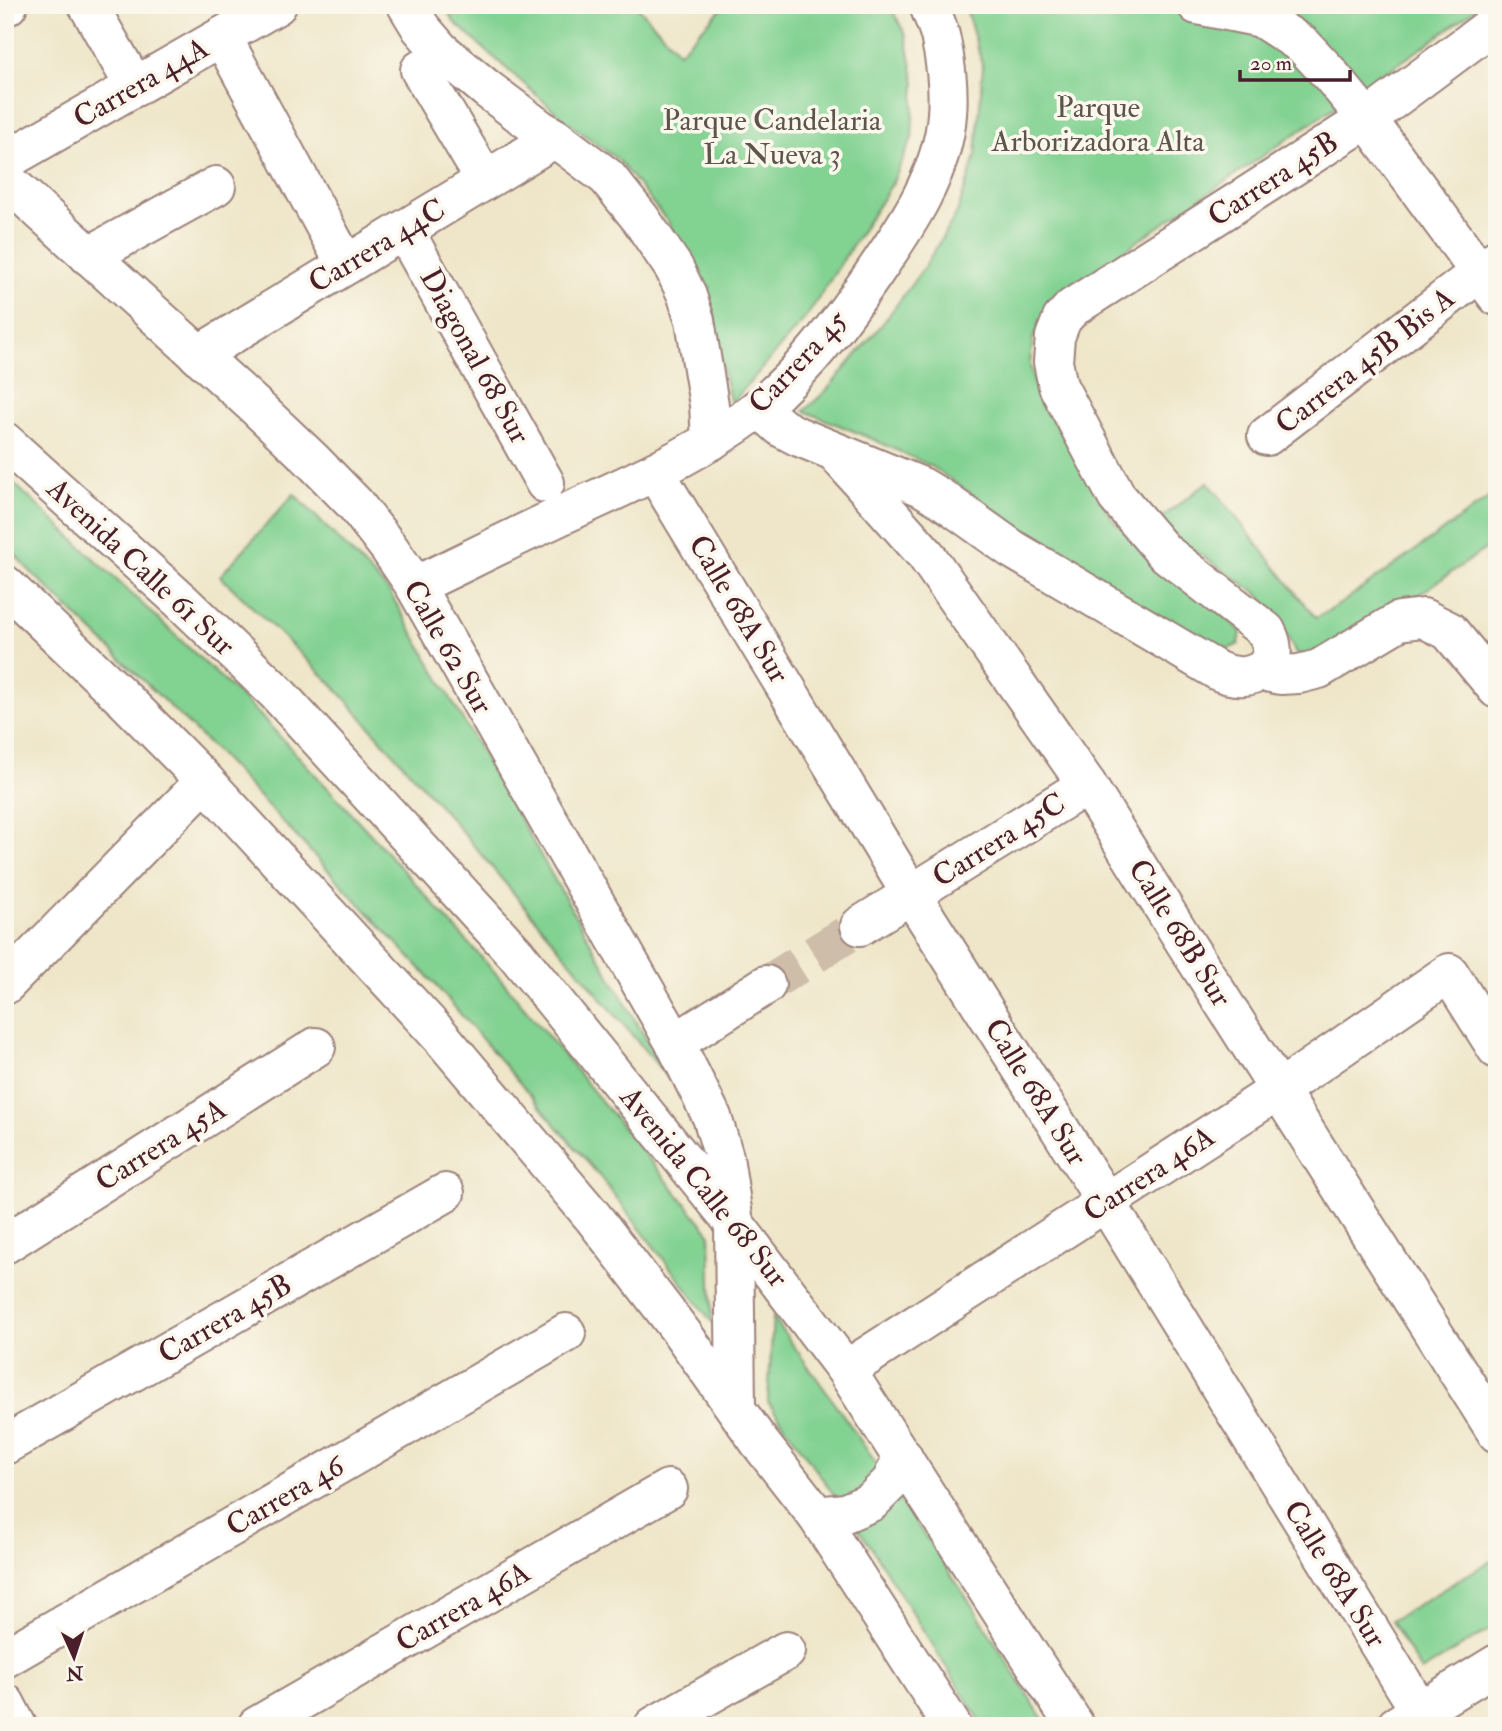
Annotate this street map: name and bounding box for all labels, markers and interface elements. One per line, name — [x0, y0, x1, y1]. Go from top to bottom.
street label: Carrera 44A — [67, 29, 215, 137]
scale bar — [1240, 38, 1350, 82]
text: 20 m — [1250, 50, 1292, 77]
park label: Parque Arborizadora Alta — [990, 89, 1205, 160]
park label: Parque Candelaria La Nueva 3 — [663, 102, 882, 173]
street label: Carrera 45B — [1201, 123, 1345, 235]
street label: Carrera 44C — [302, 191, 452, 301]
street label: Diagonal 68 Sur — [412, 262, 538, 450]
street label: Carrera 45B Bis A — [1268, 280, 1462, 442]
street label: Carrera 45 — [741, 302, 856, 421]
street label: Avenida Calle 61 Sur — [38, 470, 243, 664]
street label: Calle 68A Sur — [680, 528, 798, 690]
street label: Calle 62 Sur — [395, 574, 501, 720]
street label: Carrera 45C — [926, 785, 1072, 895]
street label: Calle 68B Sur — [1120, 853, 1240, 1013]
street label: Calle 68A Sur — [976, 1012, 1096, 1172]
street label: Avenida Calle 68 Sur — [611, 1078, 796, 1295]
street label: Carrera 45A — [89, 1090, 233, 1200]
street label: Carrera 46A — [1076, 1118, 1222, 1230]
street label: Carrera 45B — [152, 1266, 298, 1372]
street label: Carrera 46 — [219, 1447, 352, 1545]
street label: Calle 68A Sur — [1275, 1494, 1395, 1654]
street label: Carrera 46A — [389, 1554, 537, 1660]
north arrow — [38, 1622, 108, 1692]
text: N — [65, 1660, 85, 1685]

